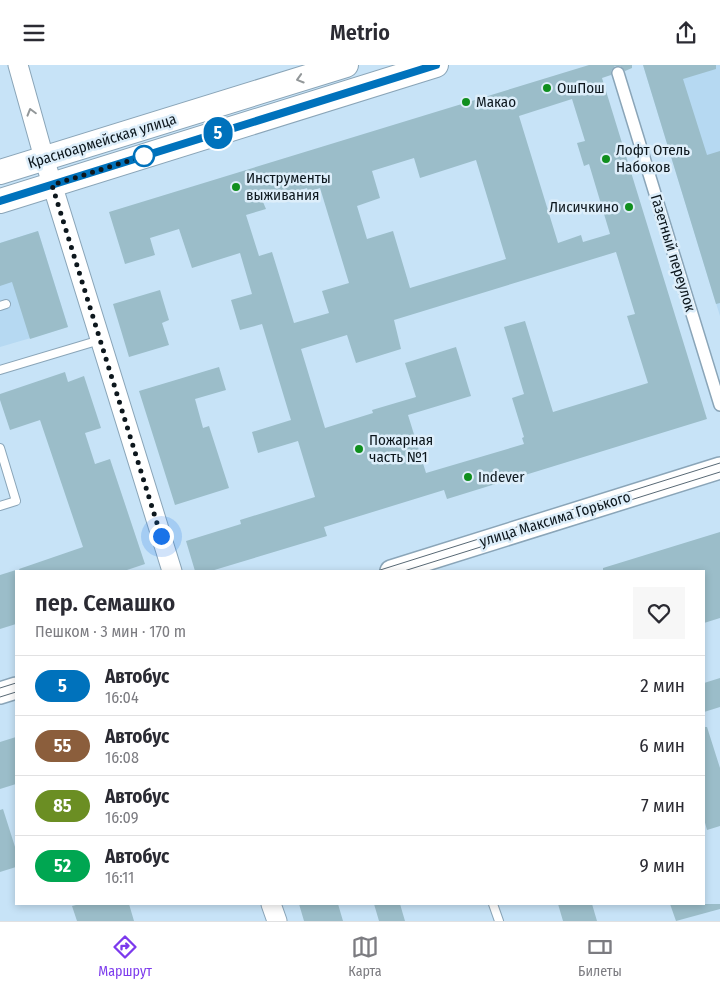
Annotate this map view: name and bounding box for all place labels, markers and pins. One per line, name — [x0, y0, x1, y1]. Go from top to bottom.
place label: ОшПош — [557, 79, 605, 97]
marker: ОшПош — [541, 82, 553, 94]
place label: Макао — [476, 93, 516, 111]
marker: Макао — [460, 96, 472, 108]
place label: Лофт Отель Набоков — [616, 141, 690, 176]
unlabelled marker — [133, 145, 155, 167]
marker: Лофт Отель Набоков — [600, 153, 612, 165]
place label: Инструменты выживания — [246, 169, 331, 204]
marker: Инструменты выживания — [230, 181, 242, 193]
place label: Лисичкино — [549, 198, 619, 216]
marker: Лисичкино — [623, 201, 635, 213]
place label: Пожарная часть №1 — [369, 431, 433, 466]
marker: Пожарная часть №1 — [353, 443, 365, 455]
place label: Indever — [478, 468, 525, 486]
marker: Indever — [462, 471, 474, 483]

